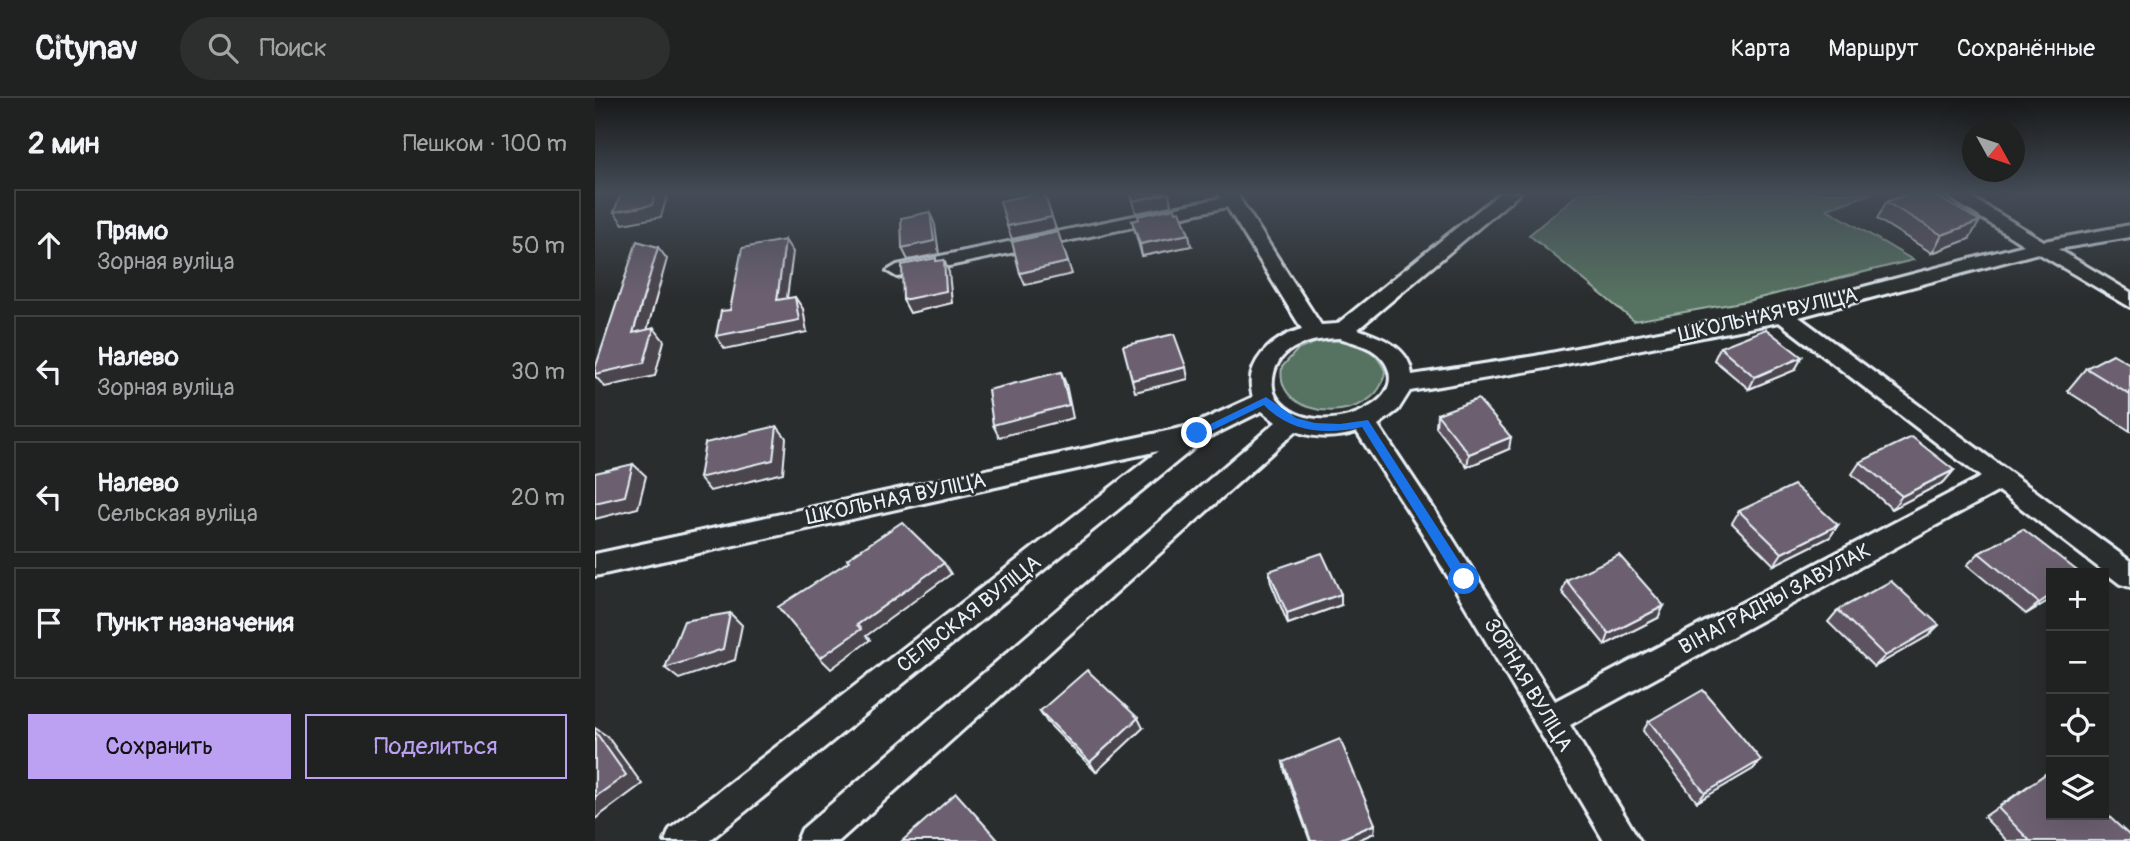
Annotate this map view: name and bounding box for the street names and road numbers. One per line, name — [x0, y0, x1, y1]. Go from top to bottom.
street label: ШКОЛЬНАЯ ВУЛІЦА — [1676, 281, 1860, 349]
street label: ШКОЛЬНАЯ ВУЛІЦА — [804, 467, 988, 531]
street label: ВІНАГРАДНЫ ЗАВУЛАК — [1674, 537, 1876, 661]
street label: СЕЛЬСКАЯ ВУЛІЦА — [891, 549, 1047, 679]
street label: ЗОРНАЯ ВУЛІЦА — [1477, 613, 1579, 757]

